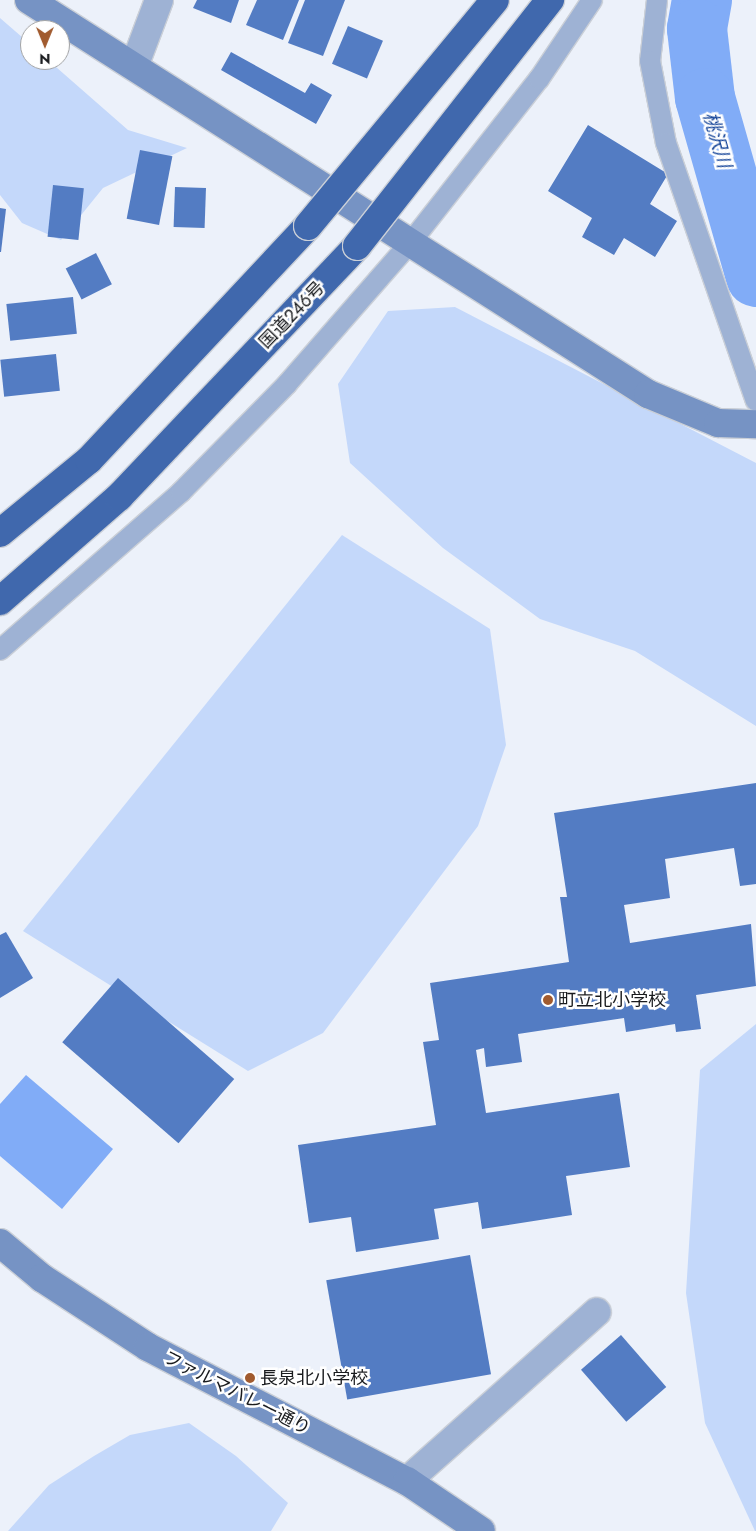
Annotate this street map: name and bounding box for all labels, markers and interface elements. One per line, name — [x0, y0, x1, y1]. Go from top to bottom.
north arrow — [20, 20, 70, 70]
text: N — [39, 49, 51, 69]
water label: 桃沢川 — [698, 109, 736, 171]
street label: 国道246号 — [255, 277, 329, 353]
place label: 町立北小学校 — [558, 989, 666, 1011]
marker: 町立北小学校 — [542, 994, 554, 1006]
street label: ファルマバレー通り — [160, 1347, 314, 1439]
place label: 長泉北小学校 — [260, 1367, 368, 1389]
marker: 長泉北小学校 — [244, 1372, 256, 1384]

